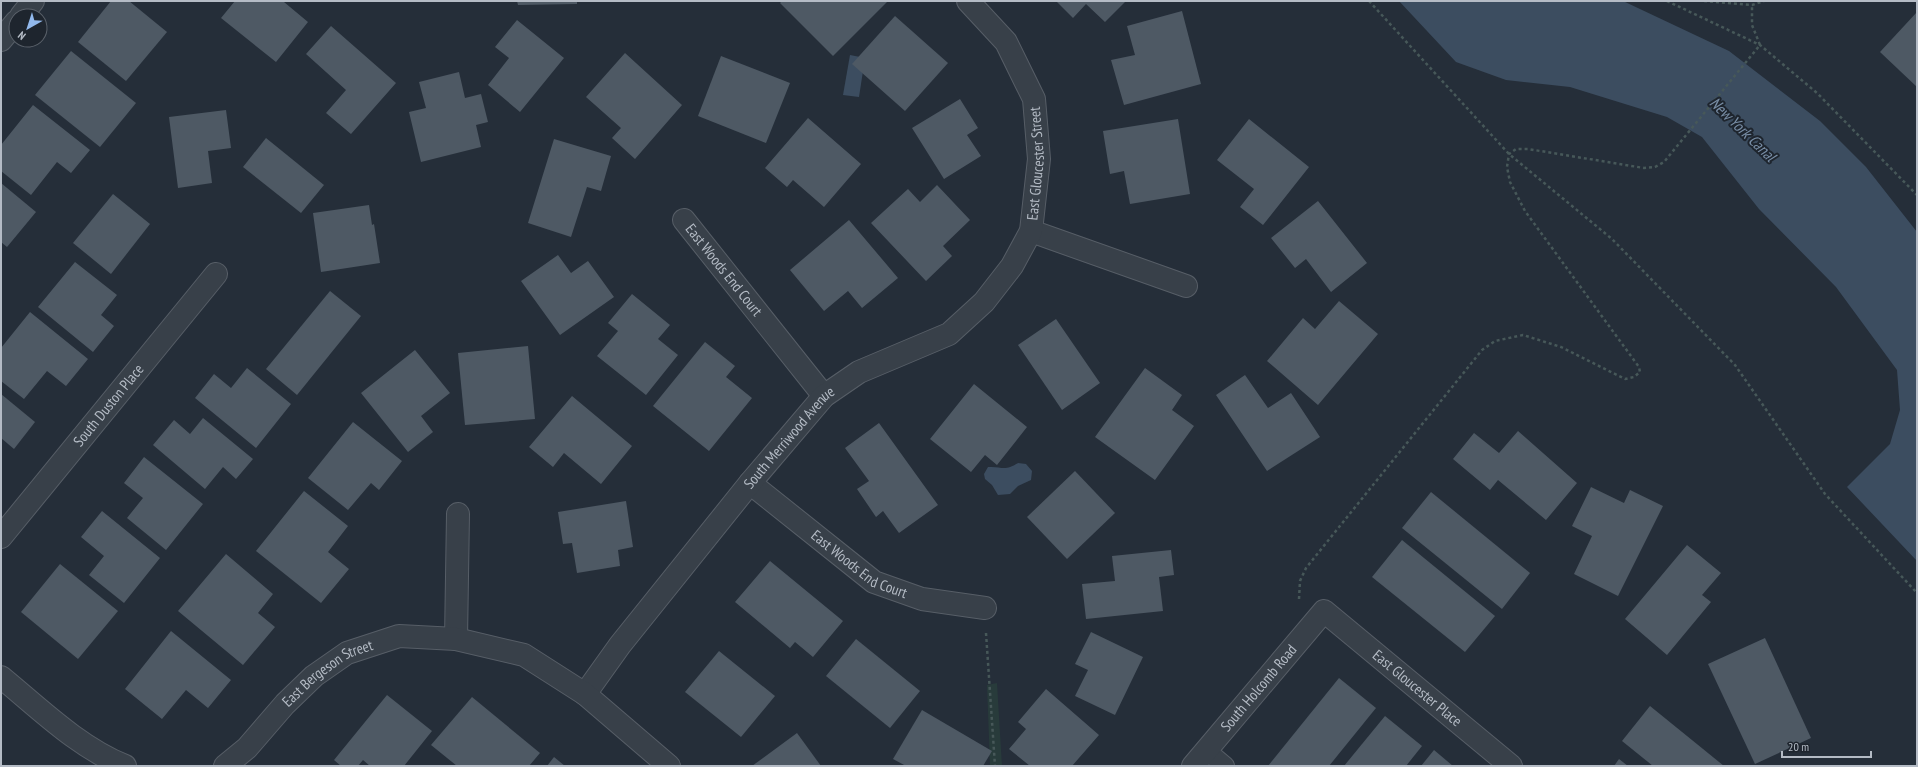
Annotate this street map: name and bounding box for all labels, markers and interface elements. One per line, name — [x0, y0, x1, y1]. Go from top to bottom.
north arrow — [8, 8, 48, 48]
text: N — [15, 28, 28, 43]
water label: New York Canal — [1706, 92, 1781, 166]
street label: East Gloucester Street — [1022, 106, 1048, 221]
street label: East Woods End Court — [682, 220, 767, 320]
street label: South Duston Place — [69, 360, 147, 450]
street label: South Merriwood Avenue — [739, 382, 838, 492]
street label: East Woods End Court — [807, 526, 910, 602]
street label: East Bergeson Street — [278, 635, 375, 711]
street label: South Holcomb Road — [1216, 640, 1301, 735]
street label: East Gloucester Place — [1369, 645, 1466, 730]
scale bar — [1782, 733, 1871, 759]
text: 20 m — [1788, 739, 1809, 754]

